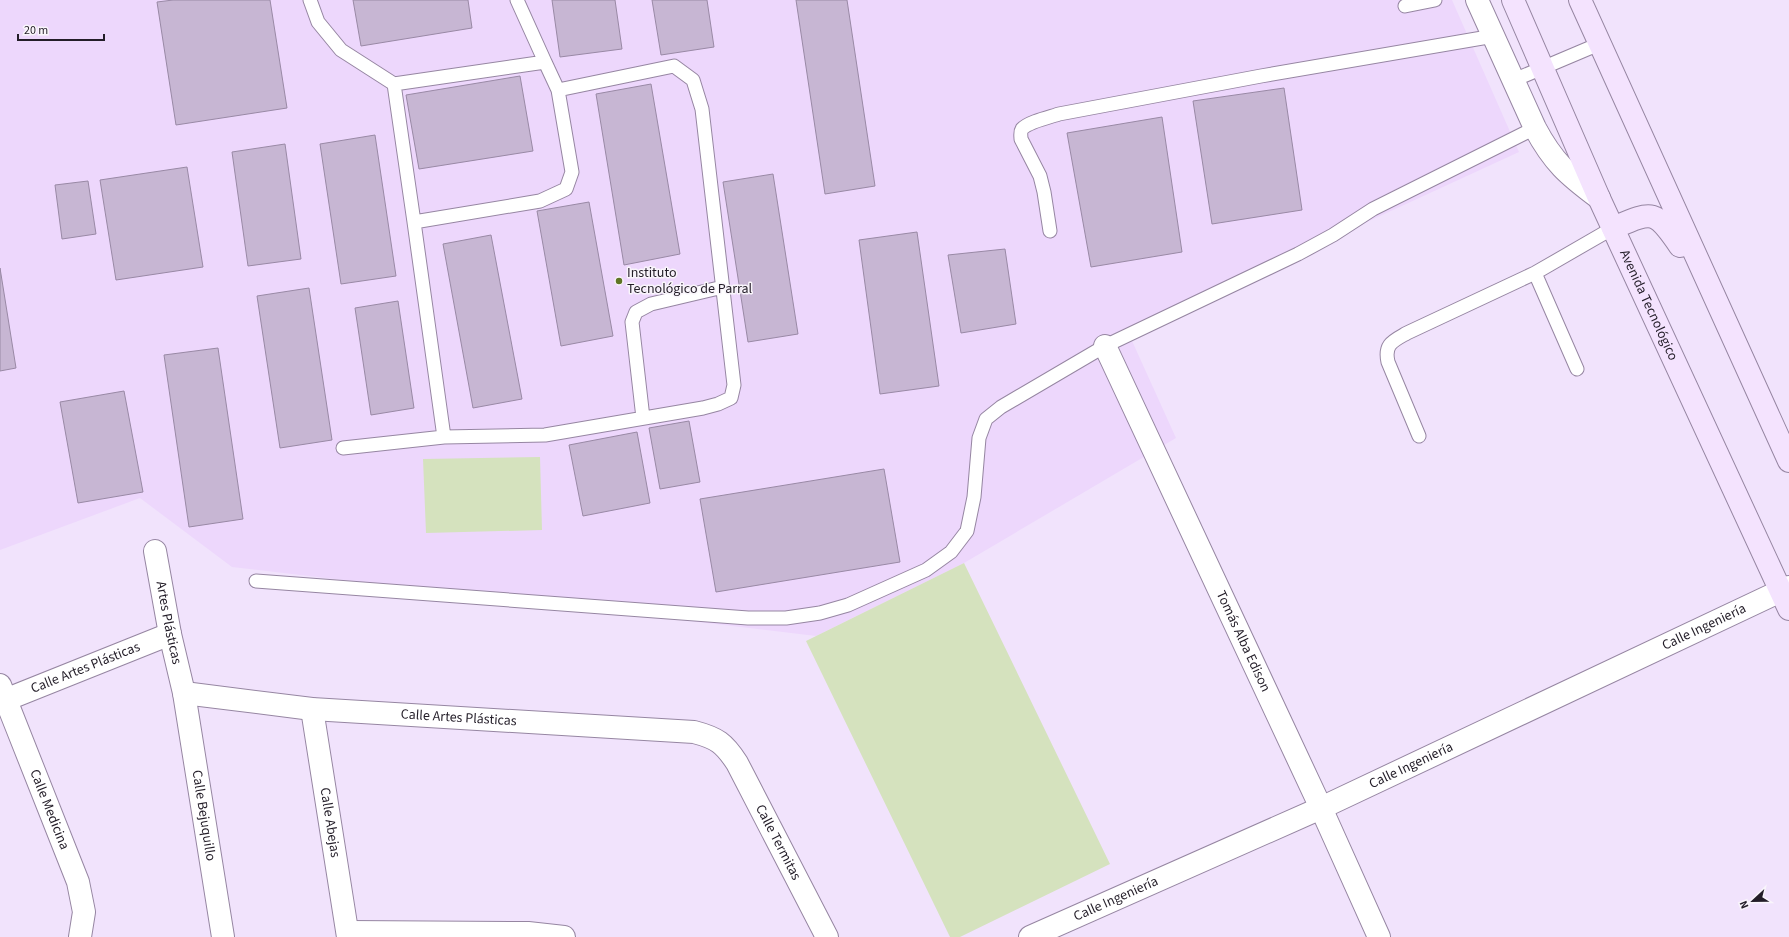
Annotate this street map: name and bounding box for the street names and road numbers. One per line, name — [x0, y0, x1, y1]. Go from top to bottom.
street label: Avenida Tecnológico — [1614, 246, 1683, 364]
street label: Artes Plásticas — [151, 580, 187, 666]
street label: Tomás Alba Edison — [1211, 587, 1275, 695]
street label: Calle Ingeniería — [1659, 599, 1749, 655]
street label: Calle Artes Plásticas — [28, 637, 143, 699]
street label: Calle Artes Plásticas — [400, 704, 517, 731]
street label: Calle Ingeniería — [1366, 737, 1456, 794]
street label: Calle Medicina — [24, 766, 74, 853]
street label: Calle Bejuquillo — [186, 769, 221, 862]
street label: Calle Abejas — [315, 786, 345, 859]
street label: Calle Termitas — [750, 801, 806, 884]
street label: Calle Ingeniería — [1070, 871, 1161, 926]

